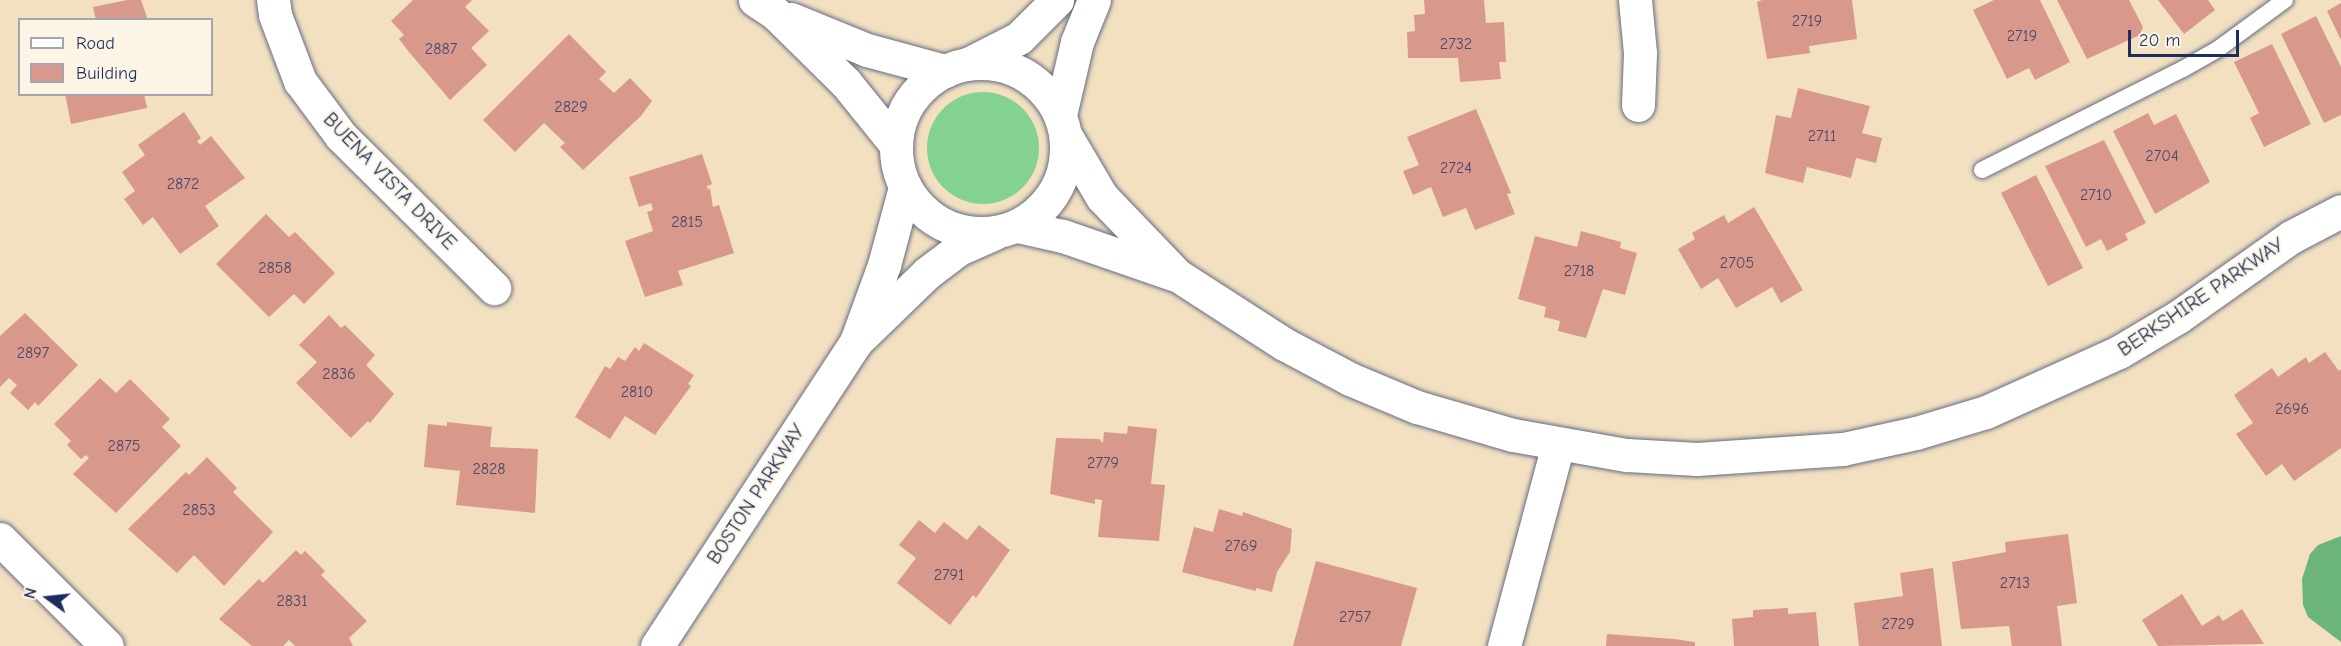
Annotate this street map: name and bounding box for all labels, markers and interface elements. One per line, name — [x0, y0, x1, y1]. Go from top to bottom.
house number: 2719 — [1792, 11, 1822, 31]
legend — [18, 18, 213, 96]
scale bar — [2131, 18, 2242, 56]
house number: 2719 — [2007, 26, 2037, 46]
text: 20 m — [2139, 30, 2180, 51]
text: Road — [76, 33, 115, 54]
house number: 2732 — [1440, 34, 1472, 54]
house number: 2887 — [425, 39, 457, 59]
text: Building — [76, 63, 138, 84]
house number: 2829 — [554, 97, 588, 117]
street label: BUENA VISTA DRIVE — [318, 107, 462, 255]
house number: 2711 — [1808, 126, 1836, 146]
house number: 2704 — [2145, 146, 2179, 166]
house number: 2724 — [1440, 158, 1472, 178]
house number: 2872 — [167, 174, 199, 194]
house number: 2710 — [2080, 185, 2112, 205]
house number: 2815 — [671, 212, 703, 232]
street label: BERKSHIRE PARKWAY — [2113, 232, 2289, 362]
house number: 2705 — [1720, 253, 1754, 273]
house number: 2858 — [258, 258, 292, 278]
house number: 2718 — [1564, 261, 1594, 281]
house number: 2897 — [17, 343, 49, 363]
house number: 2836 — [322, 364, 356, 384]
house number: 2810 — [621, 382, 653, 402]
house number: 2696 — [2275, 399, 2309, 419]
street label: BOSTON PARKWAY — [702, 420, 810, 568]
house number: 2875 — [108, 436, 140, 456]
house number: 2779 — [1087, 453, 1119, 473]
house number: 2828 — [472, 459, 506, 479]
house number: 2853 — [182, 500, 216, 520]
house number: 2769 — [1225, 536, 1257, 556]
house number: 2791 — [934, 565, 964, 585]
north arrow — [18, 568, 78, 628]
house number: 2713 — [2000, 573, 2030, 593]
text: N — [21, 586, 41, 601]
house number: 2831 — [276, 591, 308, 611]
house number: 2757 — [1339, 607, 1371, 627]
house number: 2729 — [1882, 614, 1914, 634]

